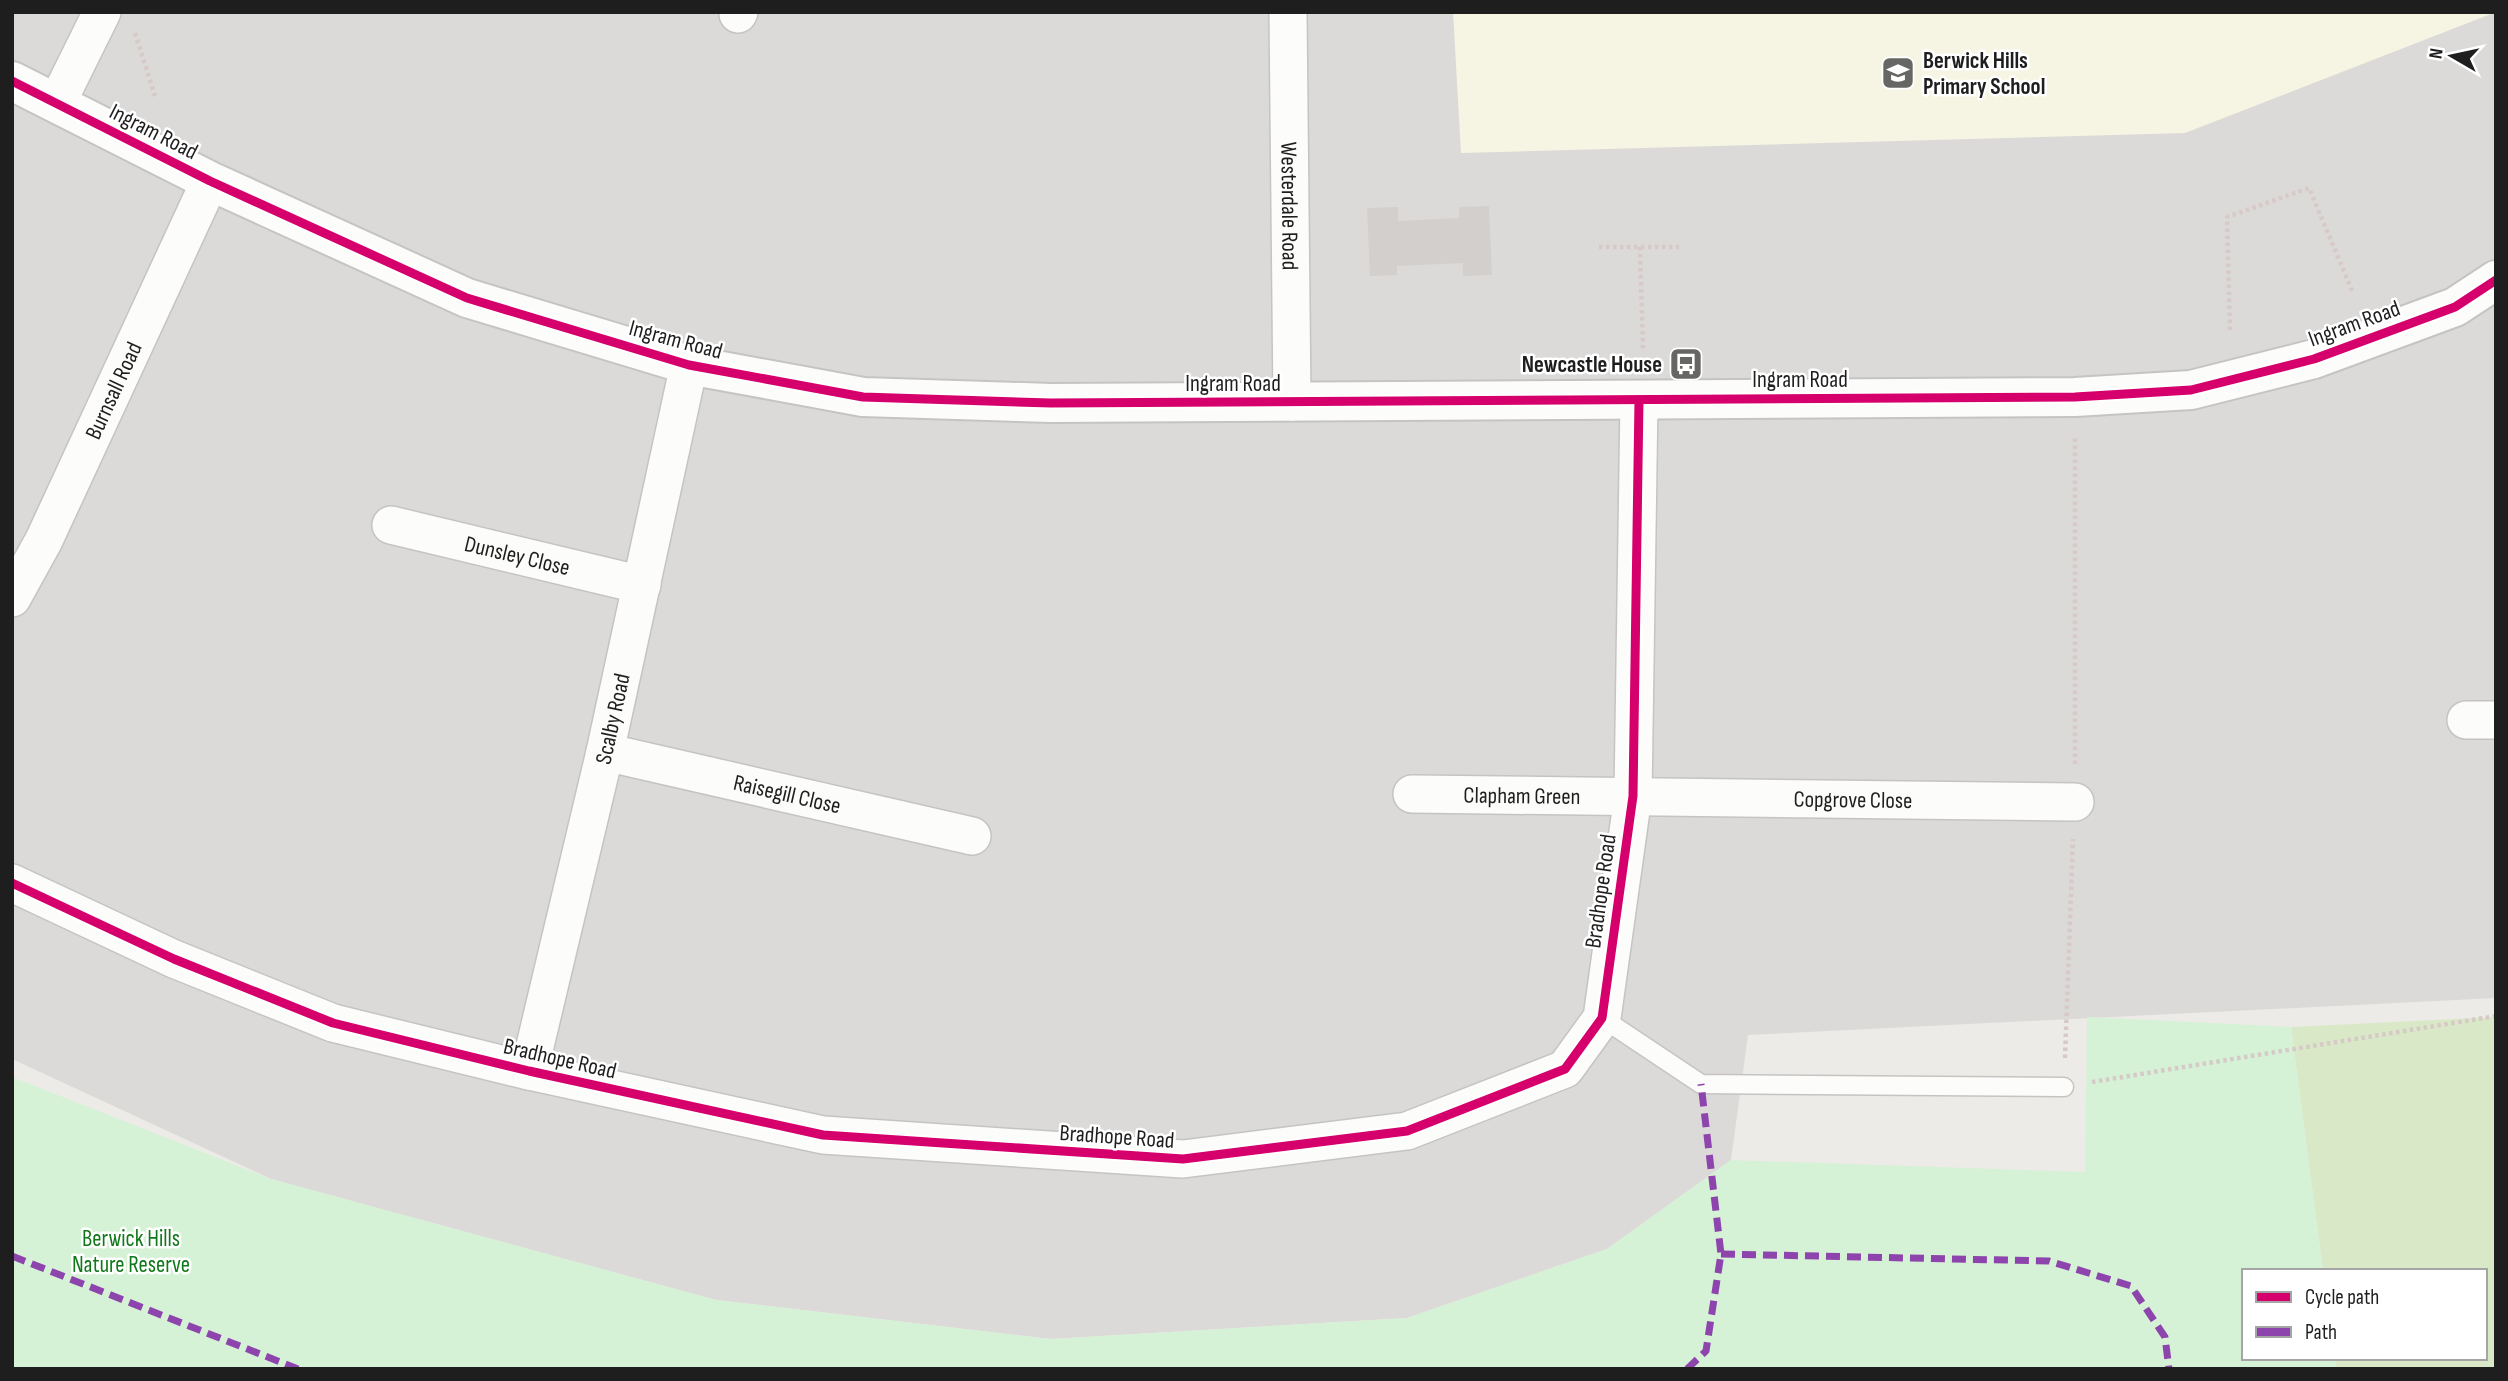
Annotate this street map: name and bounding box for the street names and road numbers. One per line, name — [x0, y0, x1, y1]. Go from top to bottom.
street label: Ingram Road — [105, 98, 202, 166]
street label: Westerdale Road — [1274, 142, 1304, 270]
street label: Ingram Road — [2305, 294, 2404, 353]
street label: Ingram Road — [626, 314, 725, 366]
street label: Burnsall Road — [80, 338, 149, 444]
street label: Ingram Road — [1752, 366, 1848, 394]
street label: Ingram Road — [1185, 370, 1281, 398]
street label: Dunsley Close — [462, 530, 573, 582]
street label: Scalby Road — [590, 671, 637, 767]
street label: Raisegill Close — [731, 769, 843, 821]
street label: Clapham Green — [1463, 782, 1581, 811]
street label: Copgrove Close — [1793, 786, 1913, 815]
street label: Bradhope Road — [1579, 832, 1623, 950]
street label: Bradhope Road — [501, 1032, 619, 1086]
street label: Bradhope Road — [1059, 1119, 1175, 1155]

